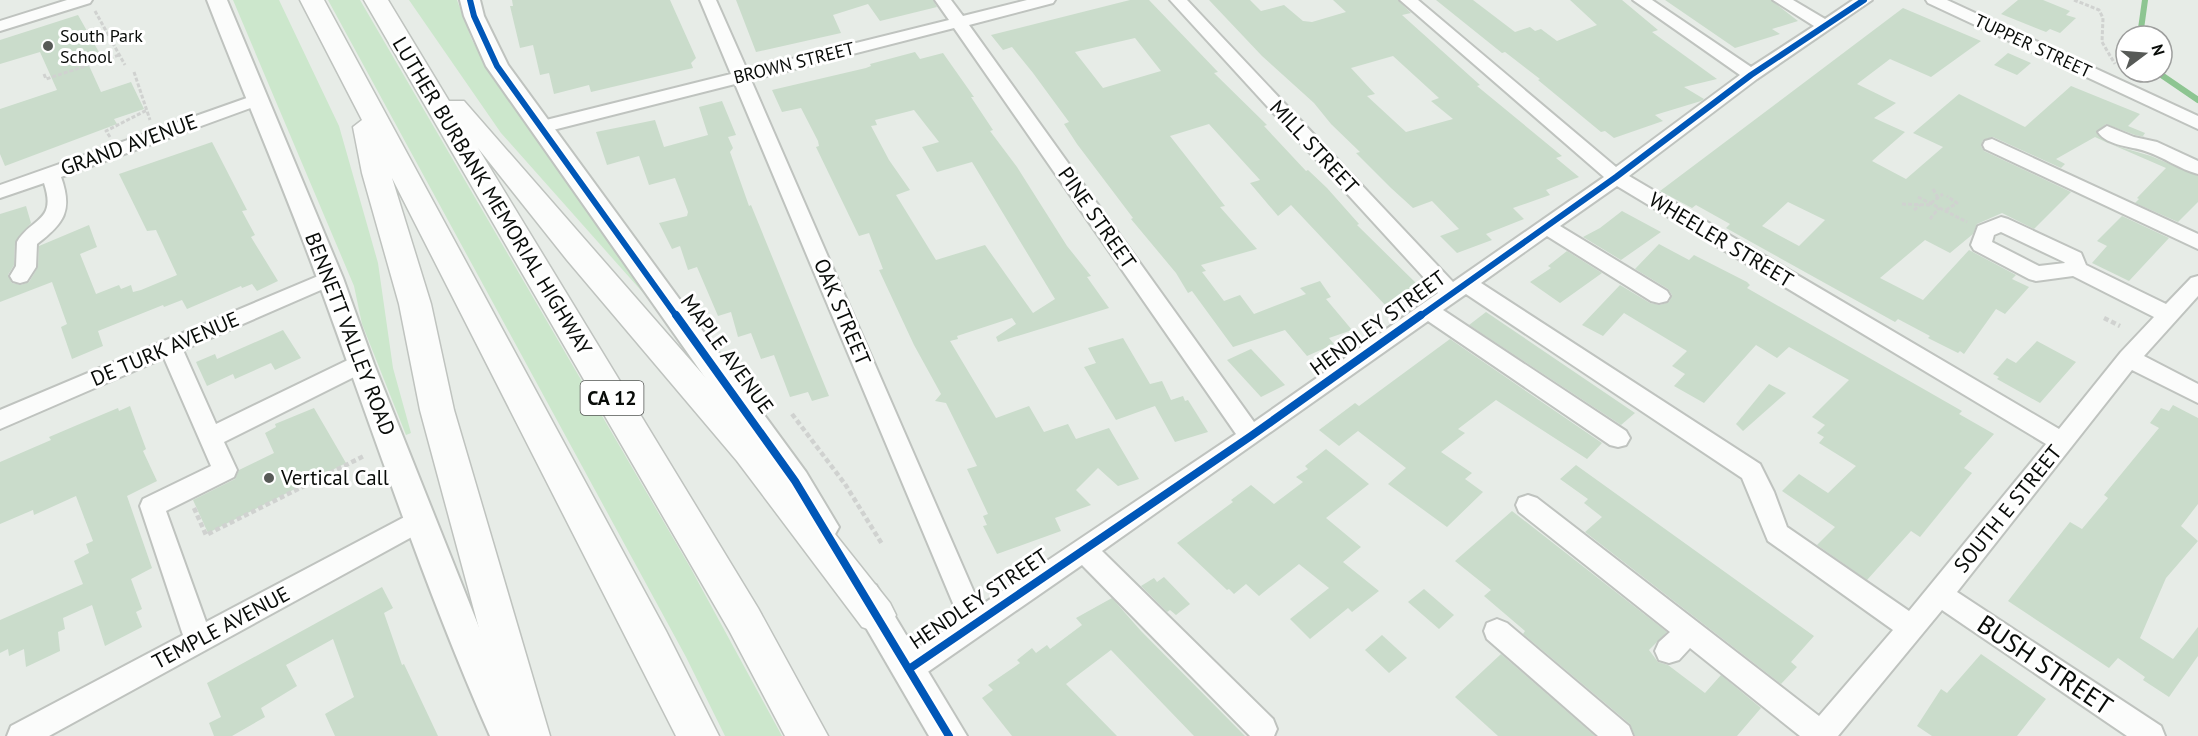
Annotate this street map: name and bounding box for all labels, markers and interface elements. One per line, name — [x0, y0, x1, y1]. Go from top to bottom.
street label: TUPPER STREET — [1971, 8, 2095, 83]
place label: South Park School — [60, 24, 143, 68]
north arrow — [2114, 24, 2174, 84]
street label: LUTHER BURBANK MEMORIAL HIGHWAY — [386, 32, 599, 360]
street label: BROWN STREET — [731, 36, 857, 89]
marker: South Park School — [41, 39, 55, 53]
text: N — [2147, 42, 2169, 58]
street label: MILL STREET — [1264, 94, 1365, 199]
street label: GRAND AVENUE — [57, 107, 201, 182]
street label: PINE STREET — [1052, 162, 1143, 274]
street label: WHEELER STREET — [1644, 186, 1799, 293]
street label: BENNETT VALLEY ROAD — [299, 228, 402, 439]
street label: OAK STREET — [808, 254, 877, 370]
street label: HENDLEY STREET — [1304, 264, 1451, 381]
street label: MAPLE AVENUE — [675, 289, 780, 419]
street label: DE TURK AVENUE — [87, 305, 243, 392]
road number: CA 12 — [580, 381, 644, 415]
street label: SOUTH E STREET — [1948, 439, 2068, 578]
place label: Vertical Call — [280, 464, 389, 491]
marker: Vertical Call — [262, 471, 276, 485]
street label: HENDLEY STREET — [904, 542, 1054, 655]
street label: TEMPLE AVENUE — [147, 580, 294, 675]
street label: BUSH STREET — [1971, 607, 2119, 722]

